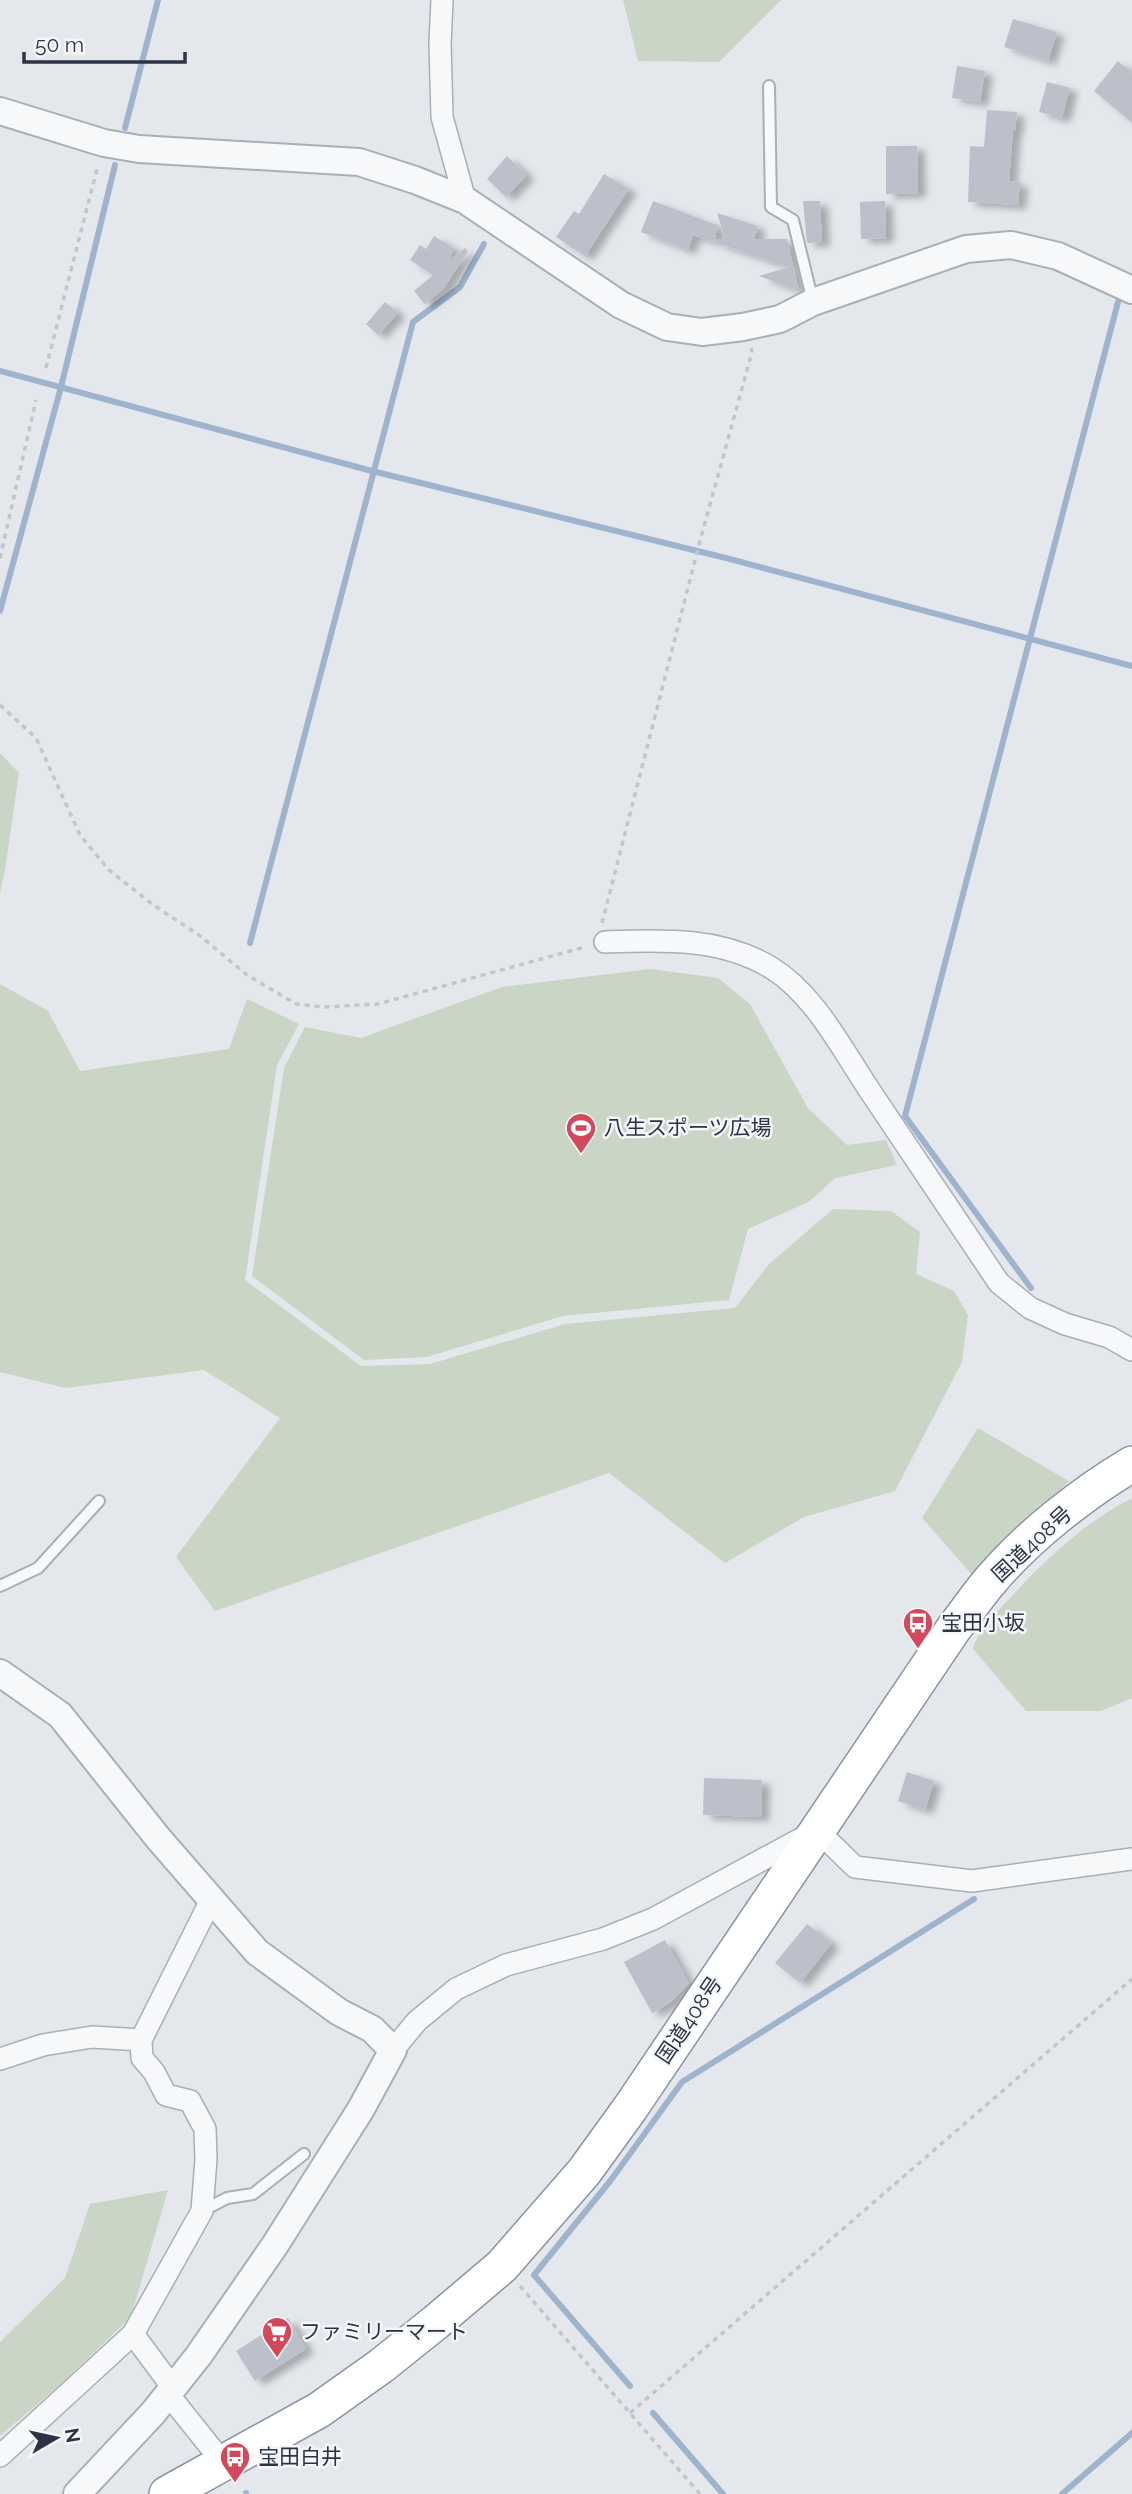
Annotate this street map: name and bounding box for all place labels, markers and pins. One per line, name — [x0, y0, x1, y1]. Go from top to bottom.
sports icon: 八生スポーツ広場 — [564, 1111, 598, 1155]
place label: 八生スポーツ広場 — [604, 1115, 772, 1140]
bus stop icon: 宝田小坂 — [901, 1606, 935, 1650]
place label: 宝田小坂 — [941, 1610, 1025, 1635]
supermarket icon: ファミリーマート — [260, 2315, 294, 2359]
place label: ファミリーマート — [300, 2319, 468, 2344]
bus stop icon: 宝田白井 — [218, 2440, 252, 2484]
place label: 宝田白井 — [258, 2444, 342, 2469]

